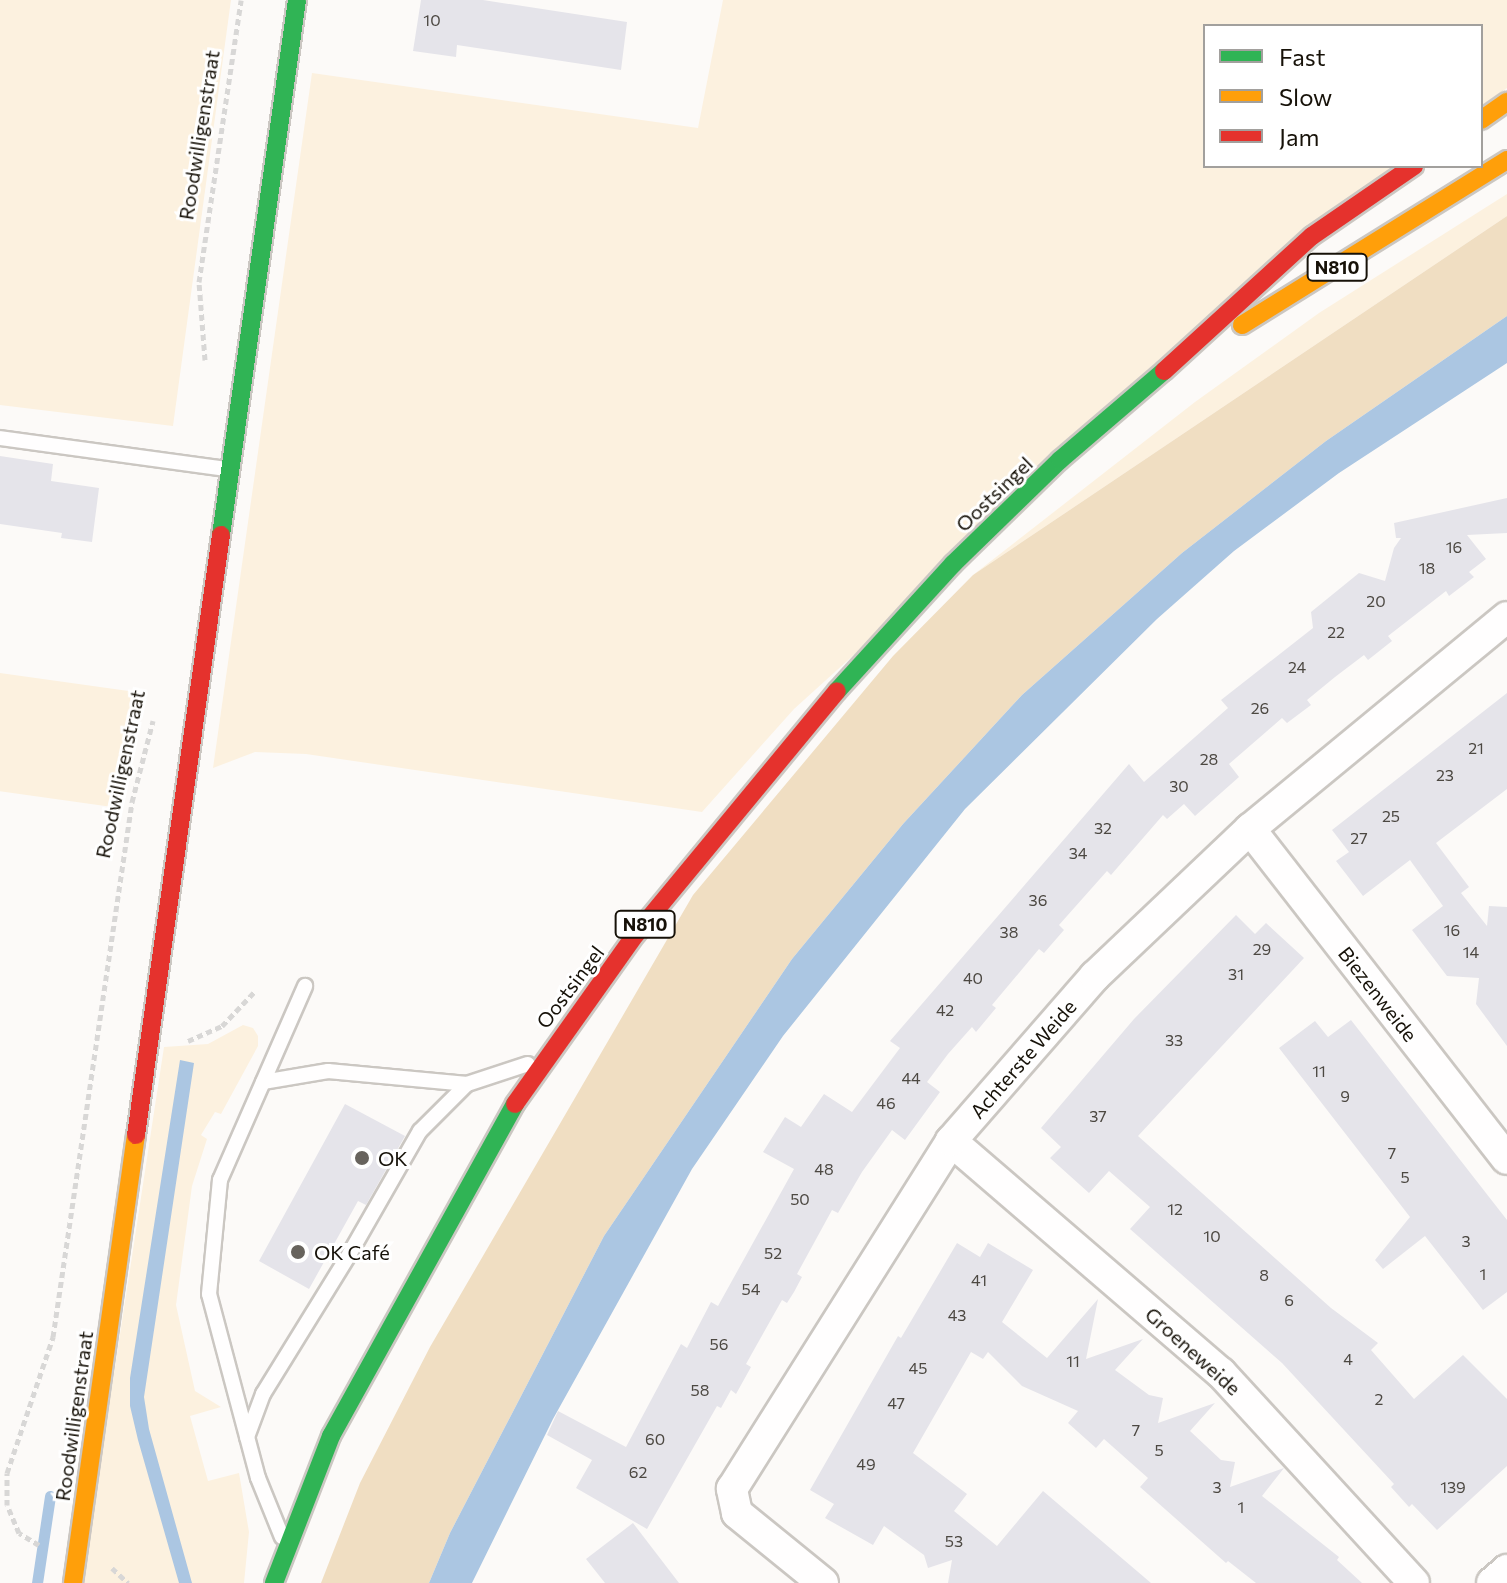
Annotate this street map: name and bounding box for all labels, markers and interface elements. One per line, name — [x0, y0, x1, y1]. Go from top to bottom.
house number: 10 — [423, 10, 441, 30]
legend — [1203, 24, 1483, 168]
text: Fast — [1279, 42, 1326, 71]
street label: Roodwilligenstraat — [174, 48, 224, 222]
text: Slow — [1279, 82, 1332, 111]
text: Jam — [1279, 122, 1319, 151]
road number: N810 — [1305, 253, 1369, 281]
street label: Oostsingel — [951, 452, 1037, 536]
house number: 16 — [1446, 537, 1462, 557]
house number: 18 — [1419, 558, 1435, 578]
house number: 20 — [1366, 591, 1386, 611]
house number: 22 — [1327, 622, 1345, 642]
house number: 24 — [1288, 657, 1306, 677]
street label: Roodwilligenstraat — [90, 688, 150, 860]
house number: 26 — [1251, 698, 1269, 718]
house number: 21 — [1468, 738, 1484, 758]
house number: 28 — [1200, 749, 1218, 769]
house number: 23 — [1436, 765, 1454, 785]
house number: 30 — [1169, 776, 1189, 796]
house number: 25 — [1382, 806, 1400, 826]
house number: 32 — [1094, 818, 1112, 838]
house number: 27 — [1350, 828, 1368, 848]
house number: 34 — [1069, 843, 1087, 863]
house number: 36 — [1029, 890, 1047, 910]
road number: N810 — [613, 910, 677, 938]
house number: 16 — [1444, 920, 1460, 940]
house number: 38 — [1000, 922, 1018, 942]
house number: 29 — [1253, 939, 1271, 959]
street label: Oostsingel — [531, 941, 609, 1033]
street label: Biezenweide — [1334, 942, 1422, 1046]
house number: 14 — [1463, 942, 1479, 962]
house number: 31 — [1228, 964, 1244, 984]
house number: 40 — [963, 968, 983, 988]
street label: Achterste Weide — [965, 995, 1081, 1123]
house number: 42 — [936, 1000, 954, 1020]
house number: 33 — [1165, 1030, 1183, 1050]
house number: 11 — [1312, 1061, 1326, 1081]
house number: 44 — [901, 1068, 921, 1088]
house number: 9 — [1340, 1086, 1350, 1106]
house number: 46 — [876, 1093, 896, 1113]
house number: 37 — [1089, 1106, 1107, 1126]
house number: 7 — [1388, 1143, 1396, 1163]
place label: OK — [378, 1146, 408, 1170]
marker: OK — [353, 1149, 371, 1167]
house number: 48 — [814, 1159, 834, 1179]
house number: 5 — [1400, 1167, 1410, 1187]
house number: 50 — [790, 1189, 810, 1209]
house number: 12 — [1167, 1199, 1183, 1219]
house number: 10 — [1203, 1226, 1221, 1246]
house number: 3 — [1461, 1231, 1471, 1251]
place label: OK Café — [314, 1240, 390, 1264]
marker: OK Café — [289, 1243, 307, 1261]
house number: 52 — [764, 1243, 782, 1263]
house number: 1 — [1480, 1264, 1486, 1284]
house number: 8 — [1259, 1265, 1269, 1285]
house number: 41 — [971, 1270, 987, 1290]
house number: 54 — [742, 1279, 760, 1299]
house number: 6 — [1284, 1290, 1294, 1310]
street label: Groeneweide — [1140, 1302, 1246, 1400]
house number: 43 — [948, 1305, 966, 1325]
street label: Roodwilligenstraat — [50, 1329, 98, 1503]
house number: 56 — [710, 1334, 728, 1354]
house number: 4 — [1343, 1349, 1353, 1369]
house number: 11 — [1066, 1351, 1080, 1371]
house number: 45 — [909, 1358, 927, 1378]
house number: 58 — [691, 1380, 709, 1400]
house number: 2 — [1375, 1389, 1383, 1409]
house number: 47 — [887, 1393, 905, 1413]
house number: 7 — [1132, 1420, 1140, 1440]
house number: 60 — [645, 1429, 665, 1449]
house number: 5 — [1154, 1440, 1164, 1460]
house number: 49 — [856, 1454, 876, 1474]
house number: 62 — [629, 1462, 647, 1482]
house number: 3 — [1212, 1477, 1222, 1497]
house number: 139 — [1440, 1477, 1466, 1497]
house number: 1 — [1238, 1497, 1244, 1517]
house number: 53 — [945, 1531, 963, 1551]

